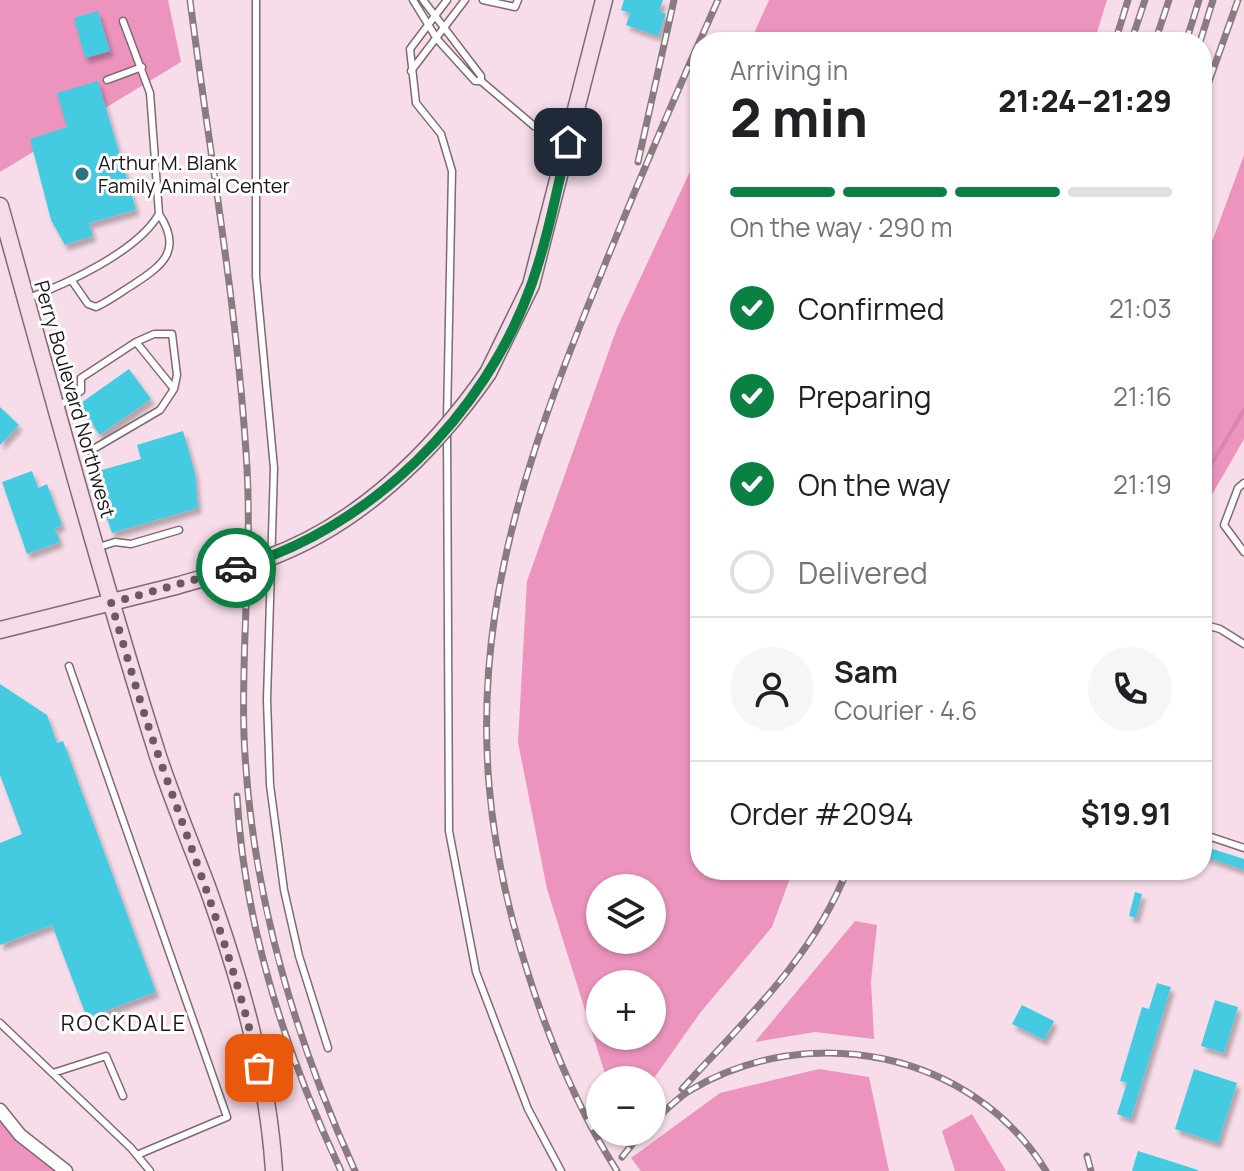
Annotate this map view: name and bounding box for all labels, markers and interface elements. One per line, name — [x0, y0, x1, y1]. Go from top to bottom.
text: Arriving in — [730, 52, 848, 88]
text: 21:24–21:29 — [998, 80, 1172, 121]
text: 2 min — [730, 82, 868, 153]
pin — [534, 108, 602, 176]
icon: home — [546, 120, 590, 164]
place label: Arthur M. Blank Family Animal Center — [98, 149, 290, 199]
marker: Arthur M. Blank Family Animal Center — [73, 165, 91, 183]
text: On the way · 290 m — [730, 209, 953, 245]
street label: Perry Boulevard Northwest — [28, 277, 122, 521]
icon: check — [730, 286, 774, 330]
text: Confirmed — [798, 288, 945, 329]
text: 21:03 — [1109, 290, 1172, 326]
icon: check — [730, 374, 774, 418]
text: Preparing — [798, 376, 932, 417]
text: 21:16 — [1113, 378, 1172, 414]
icon: check — [730, 462, 774, 506]
text: On the way — [798, 464, 951, 505]
text: 21:19 — [1113, 466, 1172, 502]
courier — [196, 528, 276, 608]
icon: car — [214, 546, 258, 590]
text: Delivered — [798, 552, 928, 593]
button: person — [730, 647, 814, 731]
button: phone — [1088, 647, 1172, 731]
text: Sam — [834, 651, 898, 692]
text: Courier · 4.6 — [834, 692, 977, 728]
text: Order #2094 — [730, 793, 914, 834]
text: $19.91 — [1081, 793, 1172, 834]
map controls — [586, 874, 666, 1146]
button: layers — [586, 874, 666, 954]
button: + — [586, 970, 666, 1050]
district label: ROCKDALE — [61, 1008, 187, 1038]
pin — [225, 1034, 293, 1102]
icon: bag — [237, 1046, 281, 1090]
button: − — [586, 1066, 666, 1146]

